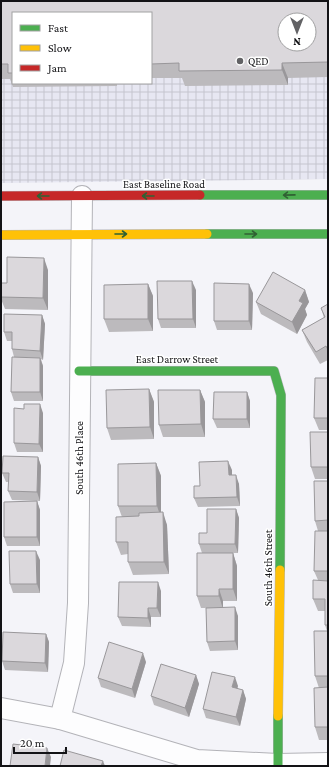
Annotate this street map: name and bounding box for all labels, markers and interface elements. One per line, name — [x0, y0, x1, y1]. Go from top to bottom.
legend — [12, 12, 152, 84]
north arrow — [277, 12, 317, 52]
text: Fast — [48, 21, 69, 35]
text: N — [293, 36, 301, 48]
text: Slow — [48, 41, 72, 55]
place label: QED — [248, 55, 269, 67]
marker: QED — [235, 56, 245, 66]
text: Jam — [47, 61, 67, 75]
street label: East Baseline Road — [123, 178, 205, 190]
one-way arrow — [283, 191, 296, 199]
one-way arrow — [37, 192, 50, 200]
one-way arrow — [142, 192, 155, 200]
one-way arrow — [114, 230, 127, 238]
one-way arrow — [244, 230, 257, 238]
street label: East Darrow Street — [136, 353, 219, 365]
street label: South 46th Place — [73, 421, 85, 495]
street label: South 46th Street — [262, 529, 274, 606]
scale bar — [14, 729, 66, 755]
text: 20 m — [20, 736, 45, 750]

